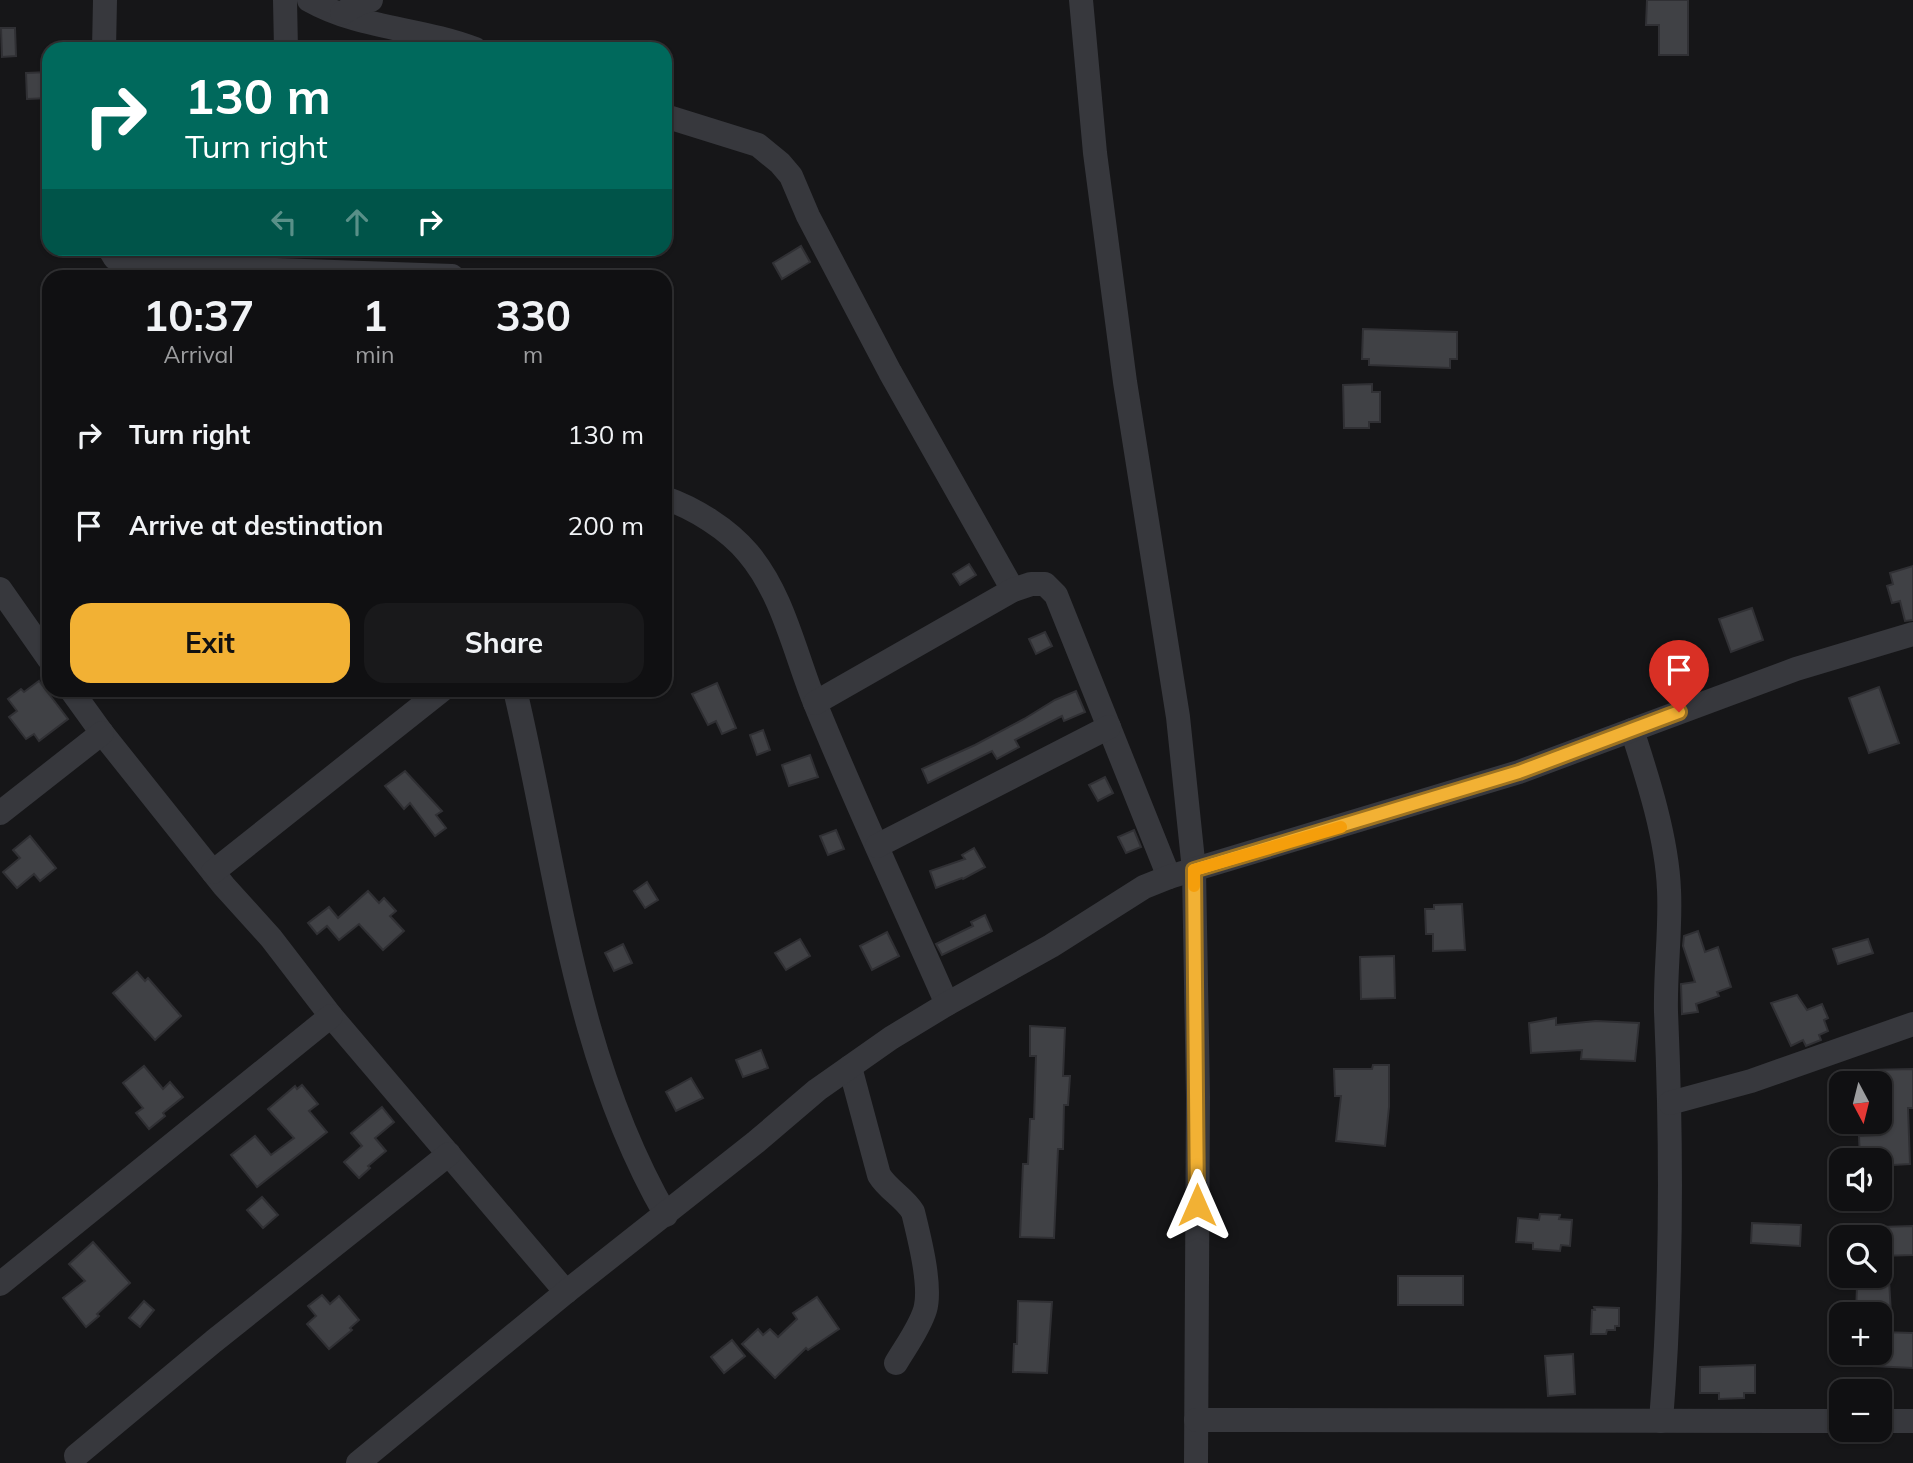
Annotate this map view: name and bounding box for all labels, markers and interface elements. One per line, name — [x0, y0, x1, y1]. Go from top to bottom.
text: 130 m — [185, 65, 331, 126]
icon: right — [70, 70, 161, 161]
text: Turn right — [185, 126, 328, 166]
icon: left — [265, 203, 303, 241]
icon: ahead — [338, 203, 376, 241]
icon: right — [411, 203, 449, 241]
text: 10:37 — [143, 289, 254, 342]
text: 1 — [362, 289, 387, 342]
text: 330 — [495, 289, 571, 342]
text: Arrival — [163, 340, 234, 369]
text: min — [355, 340, 394, 369]
text: m — [523, 340, 543, 369]
icon: right — [70, 416, 108, 454]
text: Turn right — [129, 418, 250, 451]
text: 130 m — [568, 418, 644, 451]
icon: arrive — [70, 507, 108, 545]
text: Arrive at destination — [129, 509, 384, 542]
text: 200 m — [568, 509, 644, 542]
button: Exit — [70, 603, 350, 683]
button: Share — [364, 603, 644, 683]
pin — [1649, 640, 1709, 712]
icon: arrive — [1660, 651, 1698, 689]
north arrow — [1829, 1071, 1892, 1134]
map controls — [1829, 1071, 1892, 1442]
button: sound — [1829, 1148, 1892, 1211]
position arrow — [1160, 1168, 1234, 1242]
button: search — [1829, 1225, 1892, 1288]
button: + — [1829, 1302, 1892, 1365]
button: − — [1829, 1379, 1892, 1442]

